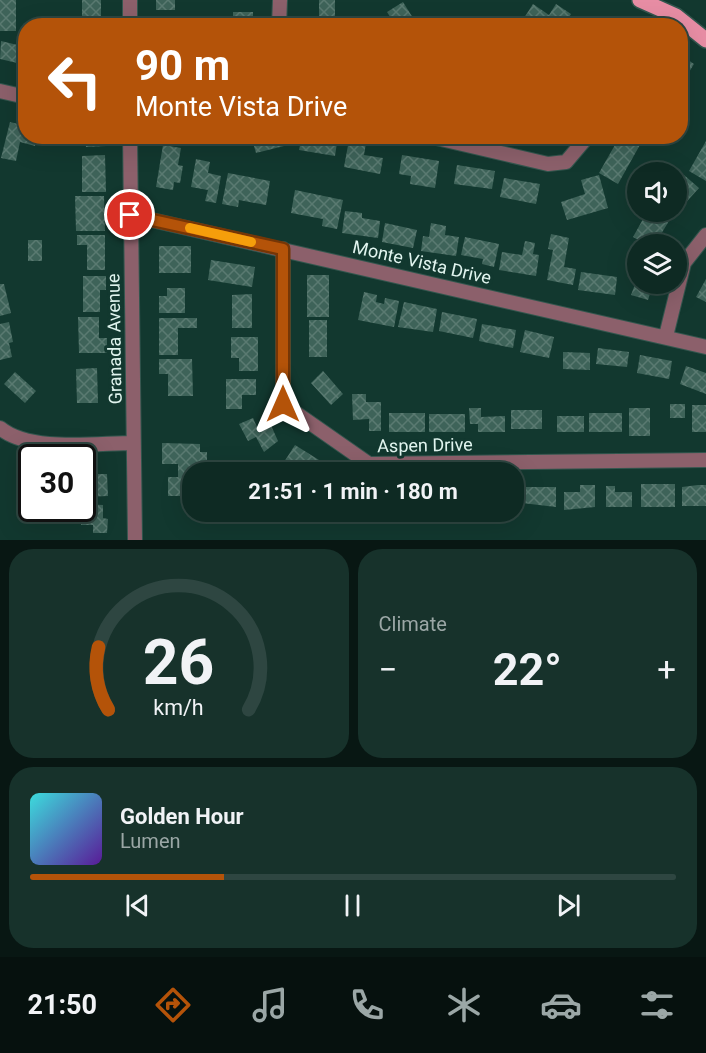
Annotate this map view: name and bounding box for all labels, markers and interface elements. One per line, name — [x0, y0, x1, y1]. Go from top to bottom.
text: 90 m — [135, 41, 230, 90]
icon: left — [36, 42, 114, 120]
text: Monte Vista Drive — [135, 91, 347, 123]
map controls — [627, 162, 687, 294]
button: sound — [627, 162, 687, 222]
pin — [104, 189, 155, 240]
icon: arrive — [113, 198, 146, 231]
button: layers — [627, 234, 687, 294]
street label: Monte Vista Drive — [351, 236, 493, 288]
street label: Granada Avenue — [102, 273, 126, 405]
position arrow — [251, 372, 315, 436]
street label: Aspen Drive — [377, 434, 473, 456]
speed limit sign: 30 — [18, 444, 96, 522]
text: 21:51 · 1 min · 180 m — [248, 479, 458, 504]
text: Climate — [379, 612, 447, 636]
text: 26 — [143, 626, 215, 699]
text: 22° — [493, 643, 562, 696]
text: − — [379, 650, 397, 689]
text: + — [657, 650, 676, 689]
text: km/h — [154, 696, 204, 721]
text: Golden Hour — [120, 804, 244, 829]
text: Lumen — [120, 829, 181, 853]
icon: previous — [121, 889, 154, 922]
icon: pause — [336, 889, 369, 922]
icon: next — [552, 889, 585, 922]
icon: directions — [152, 984, 194, 1026]
icon: music — [249, 984, 291, 1026]
icon: phone — [346, 984, 388, 1026]
icon: climate — [443, 984, 485, 1026]
icon: car — [540, 984, 582, 1026]
icon: filters — [636, 984, 678, 1026]
text: 21:50 — [27, 989, 97, 1021]

